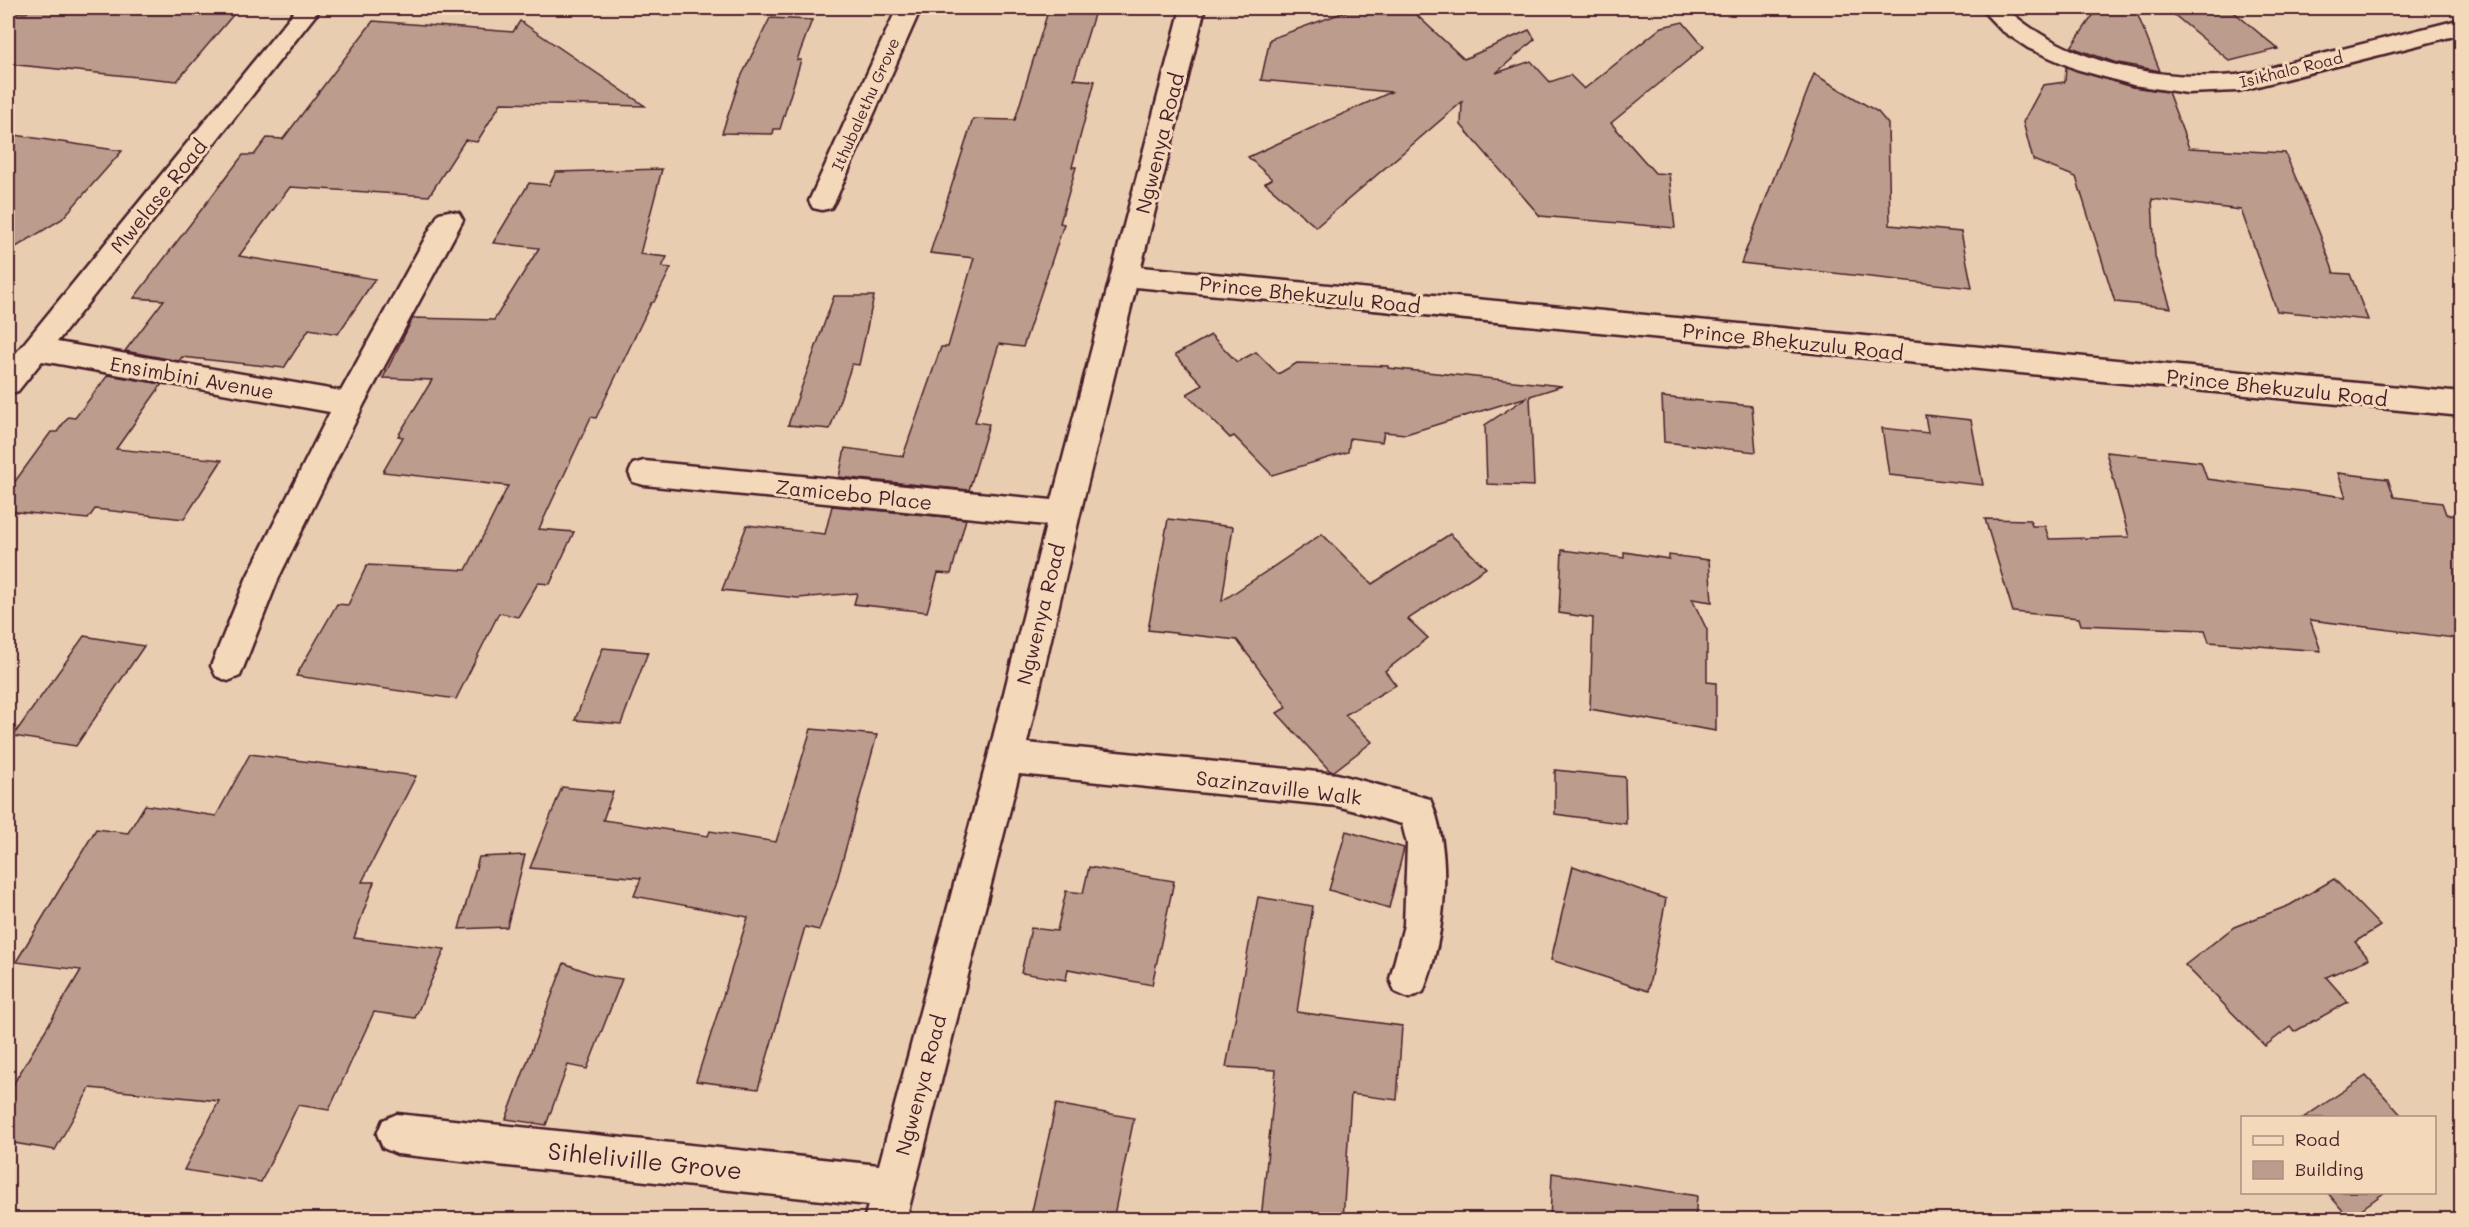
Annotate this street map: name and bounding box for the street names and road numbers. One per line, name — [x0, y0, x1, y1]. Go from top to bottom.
street label: Ithubalethu Grove — [826, 34, 904, 174]
street label: Isikhalo Road — [2237, 46, 2345, 92]
street label: Ngwenya Road — [1129, 70, 1189, 216]
street label: Mwelase Road — [104, 134, 212, 258]
street label: Prince Bhekuzulu Road — [1198, 269, 1422, 319]
street label: Prince Bhekuzulu Road — [1681, 316, 1905, 366]
street label: Ensimbini Avenue — [108, 350, 276, 404]
street label: Prince Bhekuzulu Road — [2165, 362, 2389, 412]
street label: Zamicebo Place — [775, 473, 933, 515]
street label: Ngwenya Road — [1010, 541, 1070, 687]
street label: Sazinzaville Walk — [1195, 764, 1363, 810]
street label: Ngwenya Road — [889, 1012, 951, 1158]
street label: Sihleliville Grove — [546, 1134, 744, 1186]

